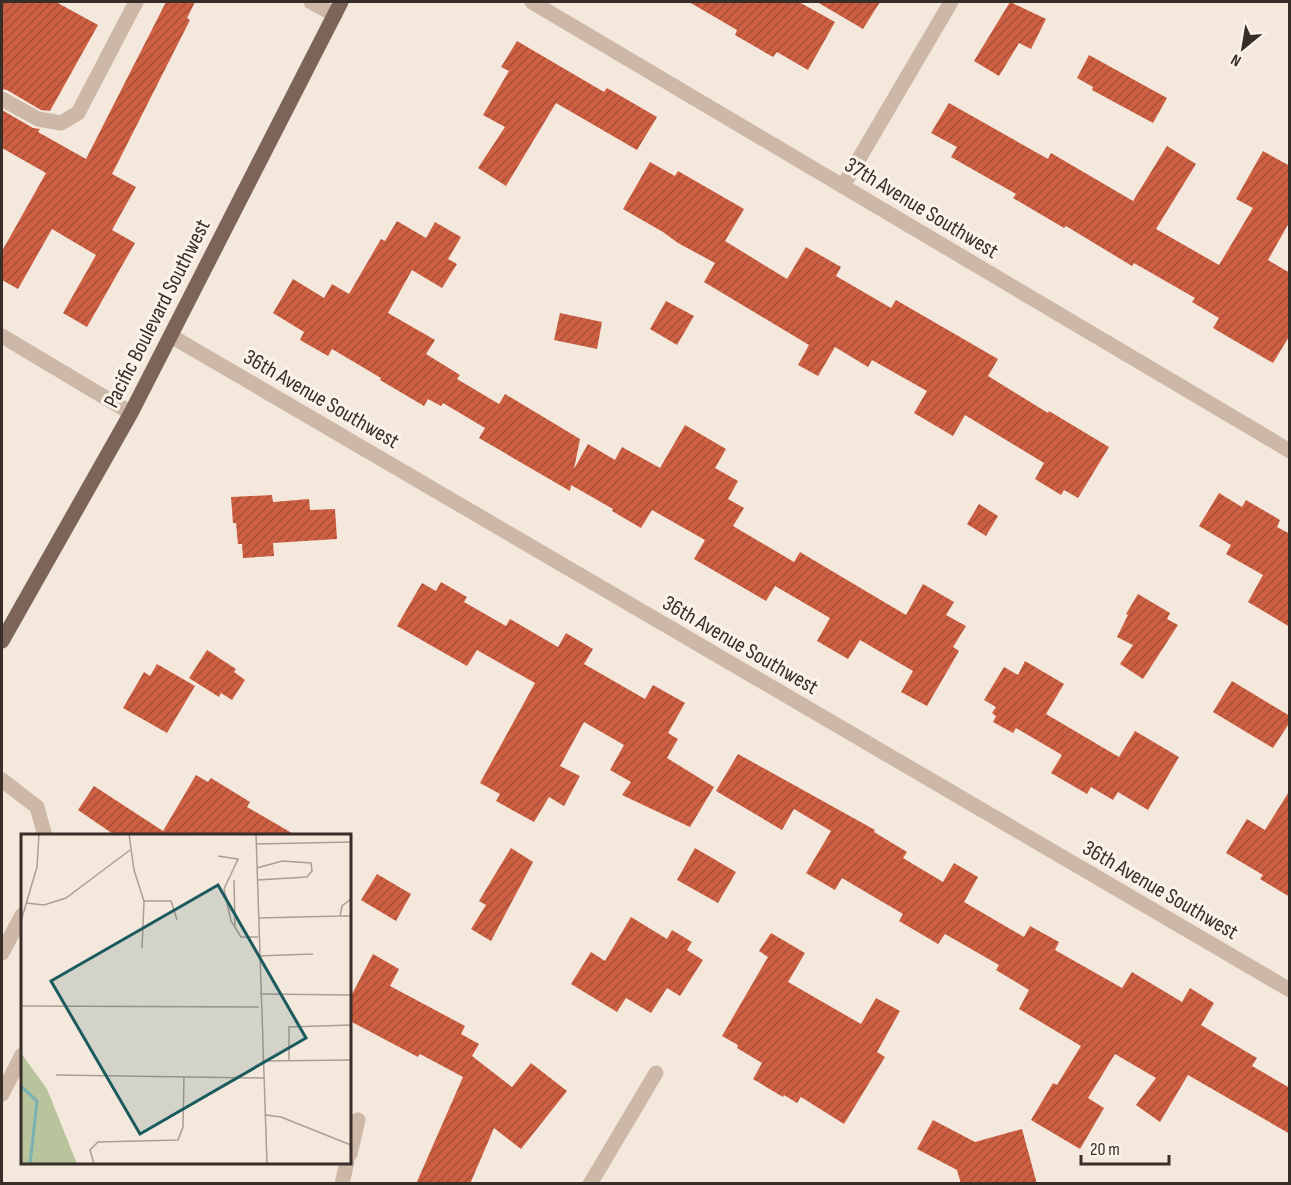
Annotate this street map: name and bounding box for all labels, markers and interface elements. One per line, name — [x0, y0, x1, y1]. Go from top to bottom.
north arrow — [1213, 18, 1273, 78]
text: N — [1228, 49, 1245, 70]
street label: 37th Avenue Southwest — [839, 152, 1003, 265]
street label: Pacific Boulevard Southwest — [98, 215, 217, 412]
street label: 36th Avenue Southwest — [239, 344, 404, 455]
street label: 36th Avenue Southwest — [658, 590, 823, 701]
inset map — [21, 834, 351, 1164]
street label: 36th Avenue Southwest — [1078, 835, 1243, 946]
scale bar — [1081, 1128, 1170, 1166]
text: 20 m — [1090, 1139, 1120, 1160]

